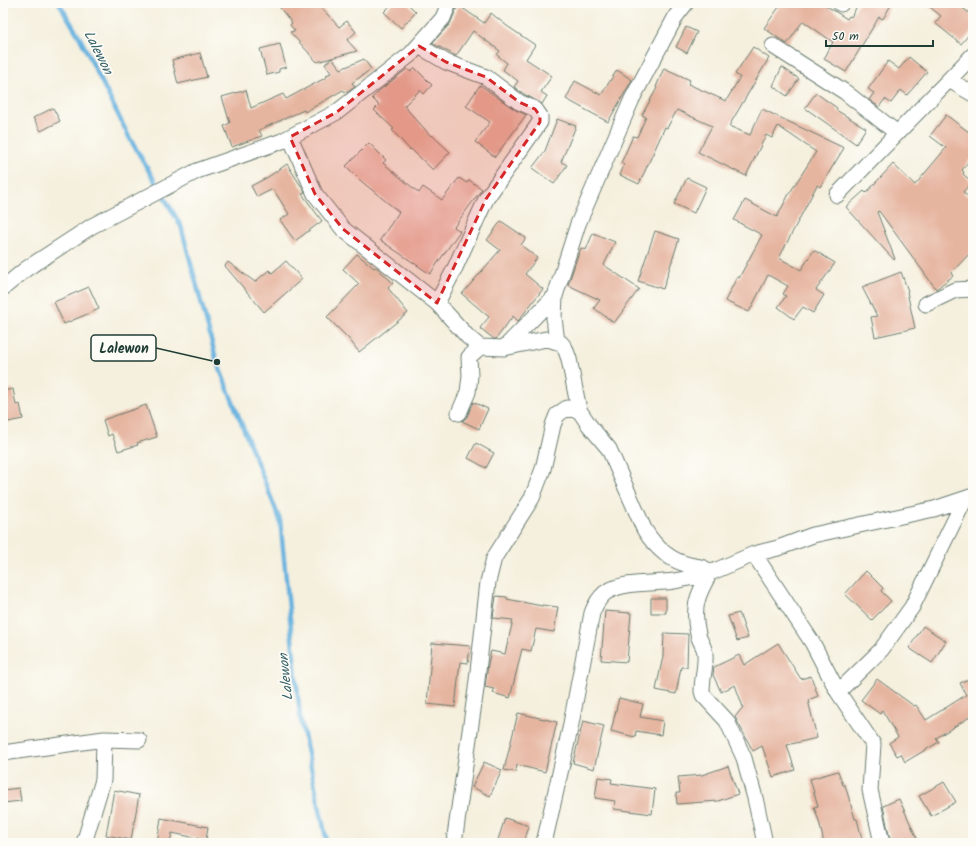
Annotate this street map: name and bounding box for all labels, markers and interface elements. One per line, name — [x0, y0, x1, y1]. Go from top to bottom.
scale bar — [826, 22, 933, 48]
water label: Lalewon — [78, 26, 119, 80]
text: 50 m — [832, 27, 859, 46]
callout: Lalewon — [91, 335, 156, 361]
text: Lalewon — [99, 338, 149, 360]
water label: Lalewon — [272, 651, 299, 702]

